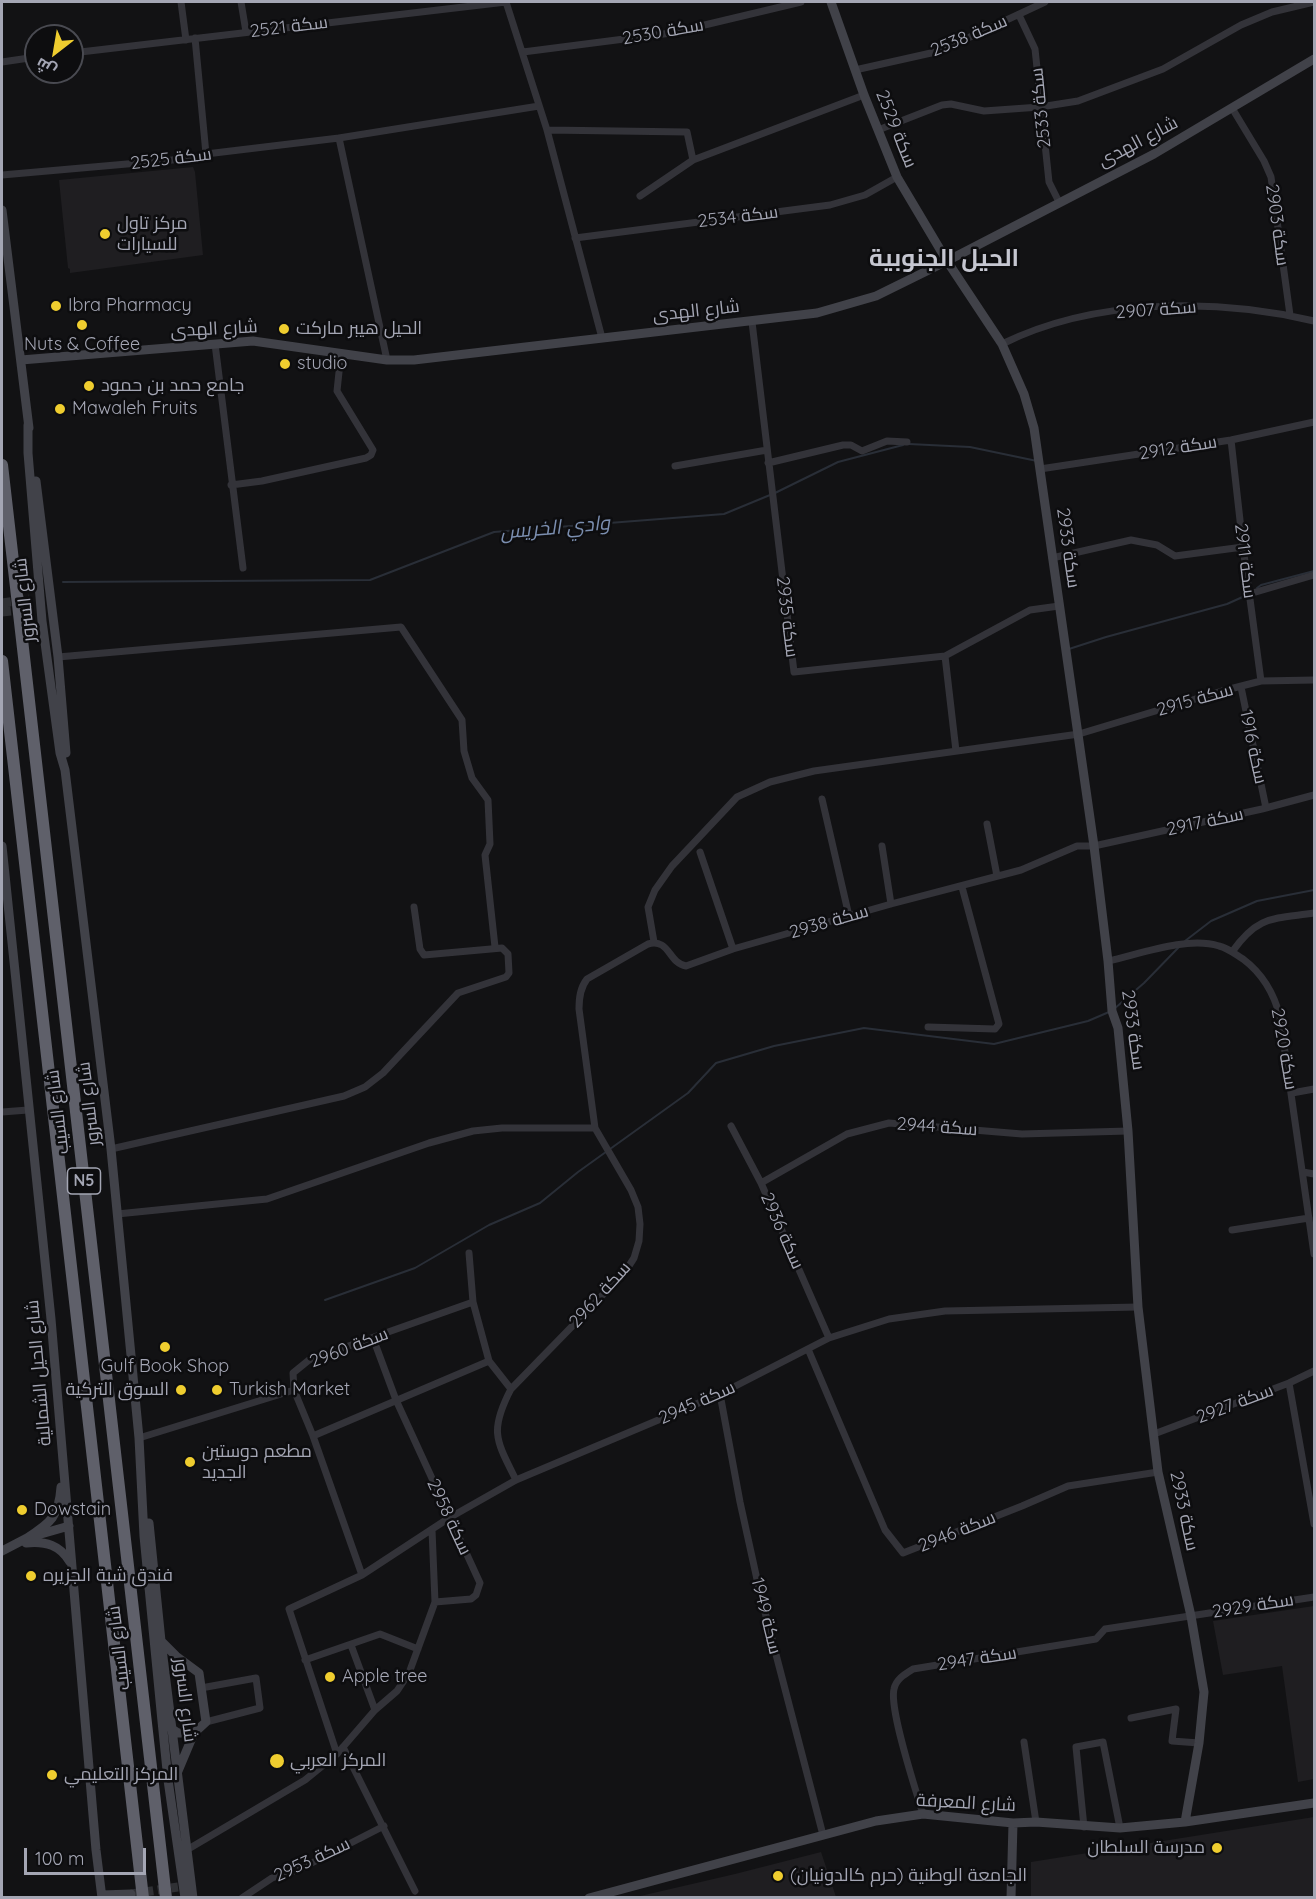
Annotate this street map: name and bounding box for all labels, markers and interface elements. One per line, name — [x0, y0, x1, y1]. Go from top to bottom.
street label: سكة 2538 — [928, 10, 1010, 62]
street label: سكة 2521 — [249, 11, 329, 43]
street label: سكة 2530 — [621, 14, 705, 50]
north arrow — [24, 24, 84, 84]
text: ش — [32, 54, 60, 82]
street label: سكة 2533 — [1026, 67, 1056, 149]
street label: سكة 2529 — [871, 87, 921, 171]
street label: شارع الهدى — [1094, 112, 1182, 172]
street label: سكة 2525 — [129, 143, 213, 175]
street label: سكة 2903 — [1261, 183, 1293, 267]
street label: سكة 2534 — [697, 201, 779, 233]
place label: مركز تاول للسيارات — [117, 213, 187, 256]
marker: مركز تاول للسيارات — [98, 227, 112, 241]
district label: الحيل الجنوبية — [869, 245, 1019, 273]
place label: Ibra Pharmacy — [68, 295, 192, 317]
street label: شارع الهدى — [652, 296, 740, 326]
street label: سكة 2907 — [1115, 296, 1197, 324]
marker: Ibra Pharmacy — [49, 299, 63, 313]
street label: شارع الهدى — [170, 316, 258, 342]
marker: Nuts & Coffee — [75, 318, 89, 332]
place label: الحيل هيبر ماركت — [296, 318, 422, 340]
marker: الحيل هيبر ماركت — [277, 322, 291, 336]
place label: Nuts & Coffee — [24, 334, 140, 356]
place label: studio — [297, 353, 347, 375]
marker: studio — [278, 357, 292, 371]
place label: جامع حمد بن حمود — [101, 375, 244, 397]
marker: جامع حمد بن حمود — [82, 379, 96, 393]
place label: Mawaleh Fruits — [72, 398, 197, 420]
marker: Mawaleh Fruits — [53, 402, 67, 416]
street label: سكة 2912 — [1137, 431, 1219, 465]
street label: سكة 2933 — [1052, 506, 1084, 590]
water label: وادي الخريس — [499, 511, 611, 545]
street label: سكة 2911 — [1230, 522, 1260, 600]
street label: شارع السرور — [10, 557, 40, 643]
street label: سكة 2935 — [771, 575, 803, 659]
street label: سكة 2915 — [1154, 679, 1236, 721]
street label: سكة 1916 — [1235, 708, 1271, 786]
street label: سكة 2917 — [1165, 803, 1245, 841]
street label: سكة 2938 — [787, 900, 871, 944]
street label: سكة 2933 — [1117, 988, 1149, 1072]
street label: سكة 2920 — [1266, 1006, 1302, 1092]
street label: شارع السرور — [73, 1061, 105, 1147]
street label: شارع السيب — [42, 1068, 74, 1156]
street label: سكة 2944 — [896, 1113, 978, 1141]
road number: N5 — [68, 1168, 100, 1194]
street label: سكة 2936 — [756, 1190, 808, 1272]
street label: سكة 2962 — [565, 1257, 635, 1333]
street label: شارع الحيل الشمالية — [22, 1299, 56, 1447]
street label: سكة 2960 — [307, 1323, 391, 1373]
marker: Gulf Book Shop — [158, 1340, 172, 1354]
place label: Gulf Book Shop — [101, 1356, 229, 1378]
street label: سكة 2945 — [655, 1377, 739, 1429]
place label: السوق التركية — [65, 1379, 169, 1401]
place label: Turkish Market — [229, 1379, 350, 1401]
street label: سكة 2927 — [1193, 1379, 1277, 1429]
marker: السوق التركية — [174, 1383, 188, 1397]
marker: Turkish Market — [210, 1383, 224, 1397]
place label: مطعم دوستين الجديد — [202, 1441, 312, 1484]
marker: مطعم دوستين الجديد — [183, 1455, 197, 1469]
street label: سكة 2933 — [1165, 1469, 1203, 1553]
street label: سكة 2958 — [422, 1475, 476, 1559]
place label: Dowstain — [34, 1499, 111, 1521]
marker: Dowstain — [15, 1503, 29, 1517]
street label: سكة 2946 — [915, 1507, 999, 1557]
place label: فندق شبة الجزيره — [43, 1565, 173, 1587]
marker: فندق شبة الجزيره — [24, 1569, 38, 1583]
street label: سكة 1949 — [746, 1576, 786, 1656]
street label: سكة 2929 — [1211, 1589, 1295, 1623]
street label: شارع السيب — [103, 1604, 135, 1692]
street label: سكة 2947 — [936, 1642, 1018, 1676]
street label: شارع السرور — [169, 1657, 201, 1743]
place label: Apple tree — [342, 1666, 427, 1688]
marker: Apple tree — [323, 1670, 337, 1684]
place label: المركز العربي — [290, 1750, 386, 1772]
marker: المركز العربي — [268, 1752, 286, 1770]
place label: المركز التعليمي — [64, 1764, 178, 1786]
marker: المركز التعليمي — [45, 1768, 59, 1782]
street label: شارع المعرفة — [916, 1790, 1016, 1816]
street label: سكة 2953 — [271, 1833, 353, 1887]
scale bar — [27, 1836, 148, 1874]
place label: مدرسة السلطان — [1087, 1837, 1205, 1859]
marker: مدرسة السلطان — [1210, 1841, 1224, 1855]
text: 100 m — [35, 1847, 84, 1870]
place label: الجامعة الوطنية (حرم كالدونيان) — [790, 1865, 1027, 1887]
marker: الجامعة الوطنية (حرم كالدونيان) — [771, 1869, 785, 1883]

